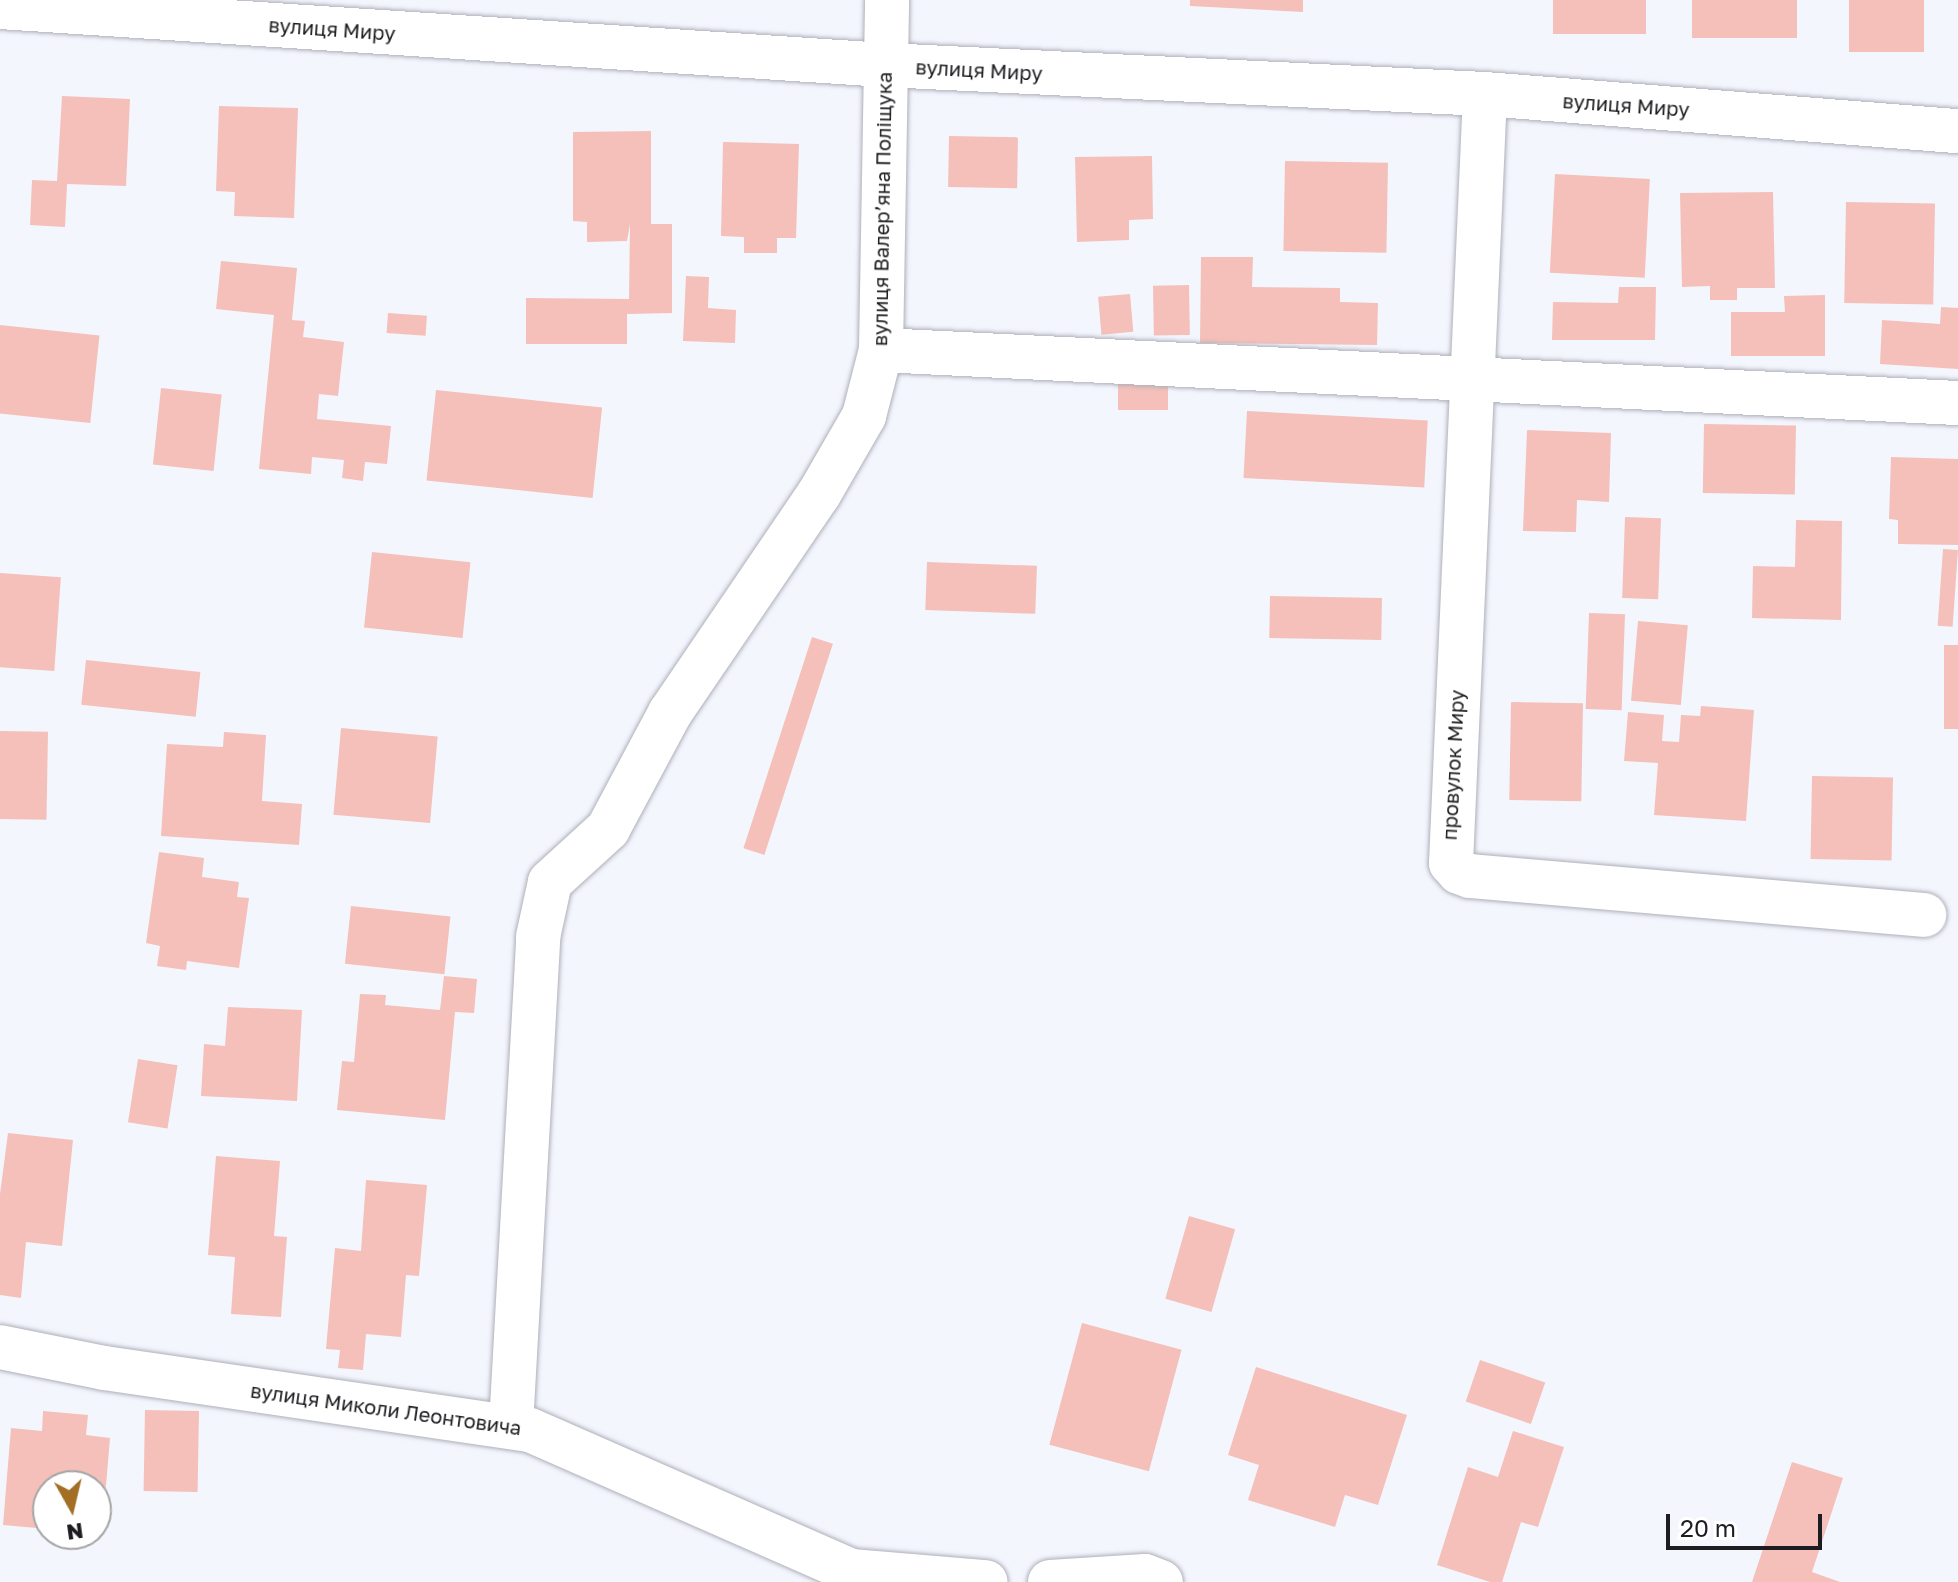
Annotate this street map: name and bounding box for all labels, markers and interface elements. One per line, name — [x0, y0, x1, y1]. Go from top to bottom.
street label: вулиця Миру — [268, 13, 396, 45]
street label: вулиця Миру — [915, 55, 1043, 85]
street label: вулиця Валерʼяна Поліщука — [868, 72, 896, 346]
street label: вулиця Миру — [1562, 89, 1690, 121]
street label: провулок Миру — [1437, 689, 1469, 841]
street label: вулиця Миколи Леонтовича — [249, 1378, 523, 1440]
north arrow — [32, 1470, 112, 1550]
scale bar — [1670, 1498, 1826, 1548]
text: 20 m — [1680, 1513, 1736, 1542]
text: N — [65, 1518, 85, 1547]

